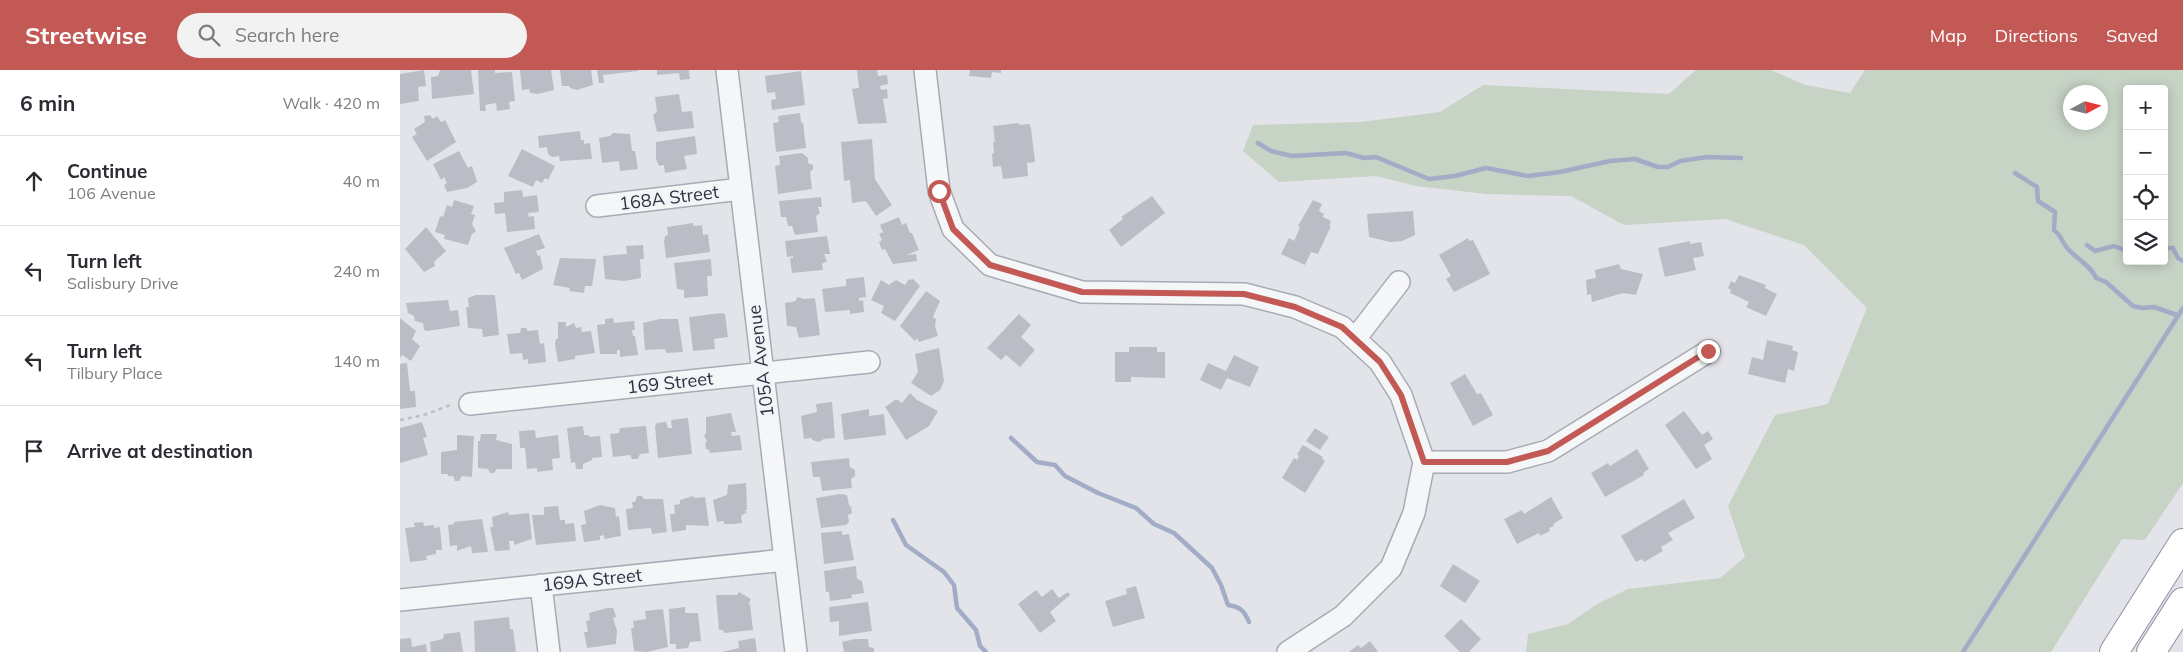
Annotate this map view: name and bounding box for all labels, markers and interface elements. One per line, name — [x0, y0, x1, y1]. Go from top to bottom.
search box — [177, 13, 527, 58]
text: Streetwise — [25, 20, 147, 50]
icon: search — [195, 21, 223, 49]
text: Search here — [235, 23, 339, 47]
text: Map — [1930, 24, 1967, 47]
text: Directions — [1995, 24, 2078, 47]
text: Saved — [2106, 24, 2158, 47]
north arrow — [2063, 85, 2108, 130]
map controls — [2123, 85, 2168, 265]
button: + — [2123, 85, 2168, 130]
text: 6 min — [20, 90, 75, 116]
text: Walk · 420 m — [282, 93, 380, 113]
button: − — [2123, 130, 2168, 175]
text: Continue — [67, 159, 147, 183]
icon: ahead — [20, 167, 48, 195]
text: 40 m — [343, 171, 380, 191]
button: locate — [2123, 175, 2168, 220]
street label: 168A Street — [618, 180, 720, 215]
route start — [928, 180, 951, 203]
text: 106 Avenue — [67, 183, 156, 203]
button: layers — [2123, 220, 2168, 265]
text: Turn left — [67, 249, 142, 273]
icon: left — [20, 257, 48, 285]
text: 240 m — [333, 261, 380, 281]
text: Salisbury Drive — [67, 273, 179, 293]
street label: 105A Avenue — [742, 304, 779, 419]
text: Turn left — [67, 339, 142, 363]
route end — [1697, 340, 1720, 363]
icon: left — [20, 347, 48, 375]
text: 140 m — [333, 351, 380, 371]
text: Tilbury Place — [67, 363, 162, 383]
street label: 169 Street — [626, 367, 714, 398]
icon: arrive — [20, 437, 48, 465]
text: Arrive at destination — [67, 439, 253, 463]
street label: 169A Street — [541, 563, 643, 596]

